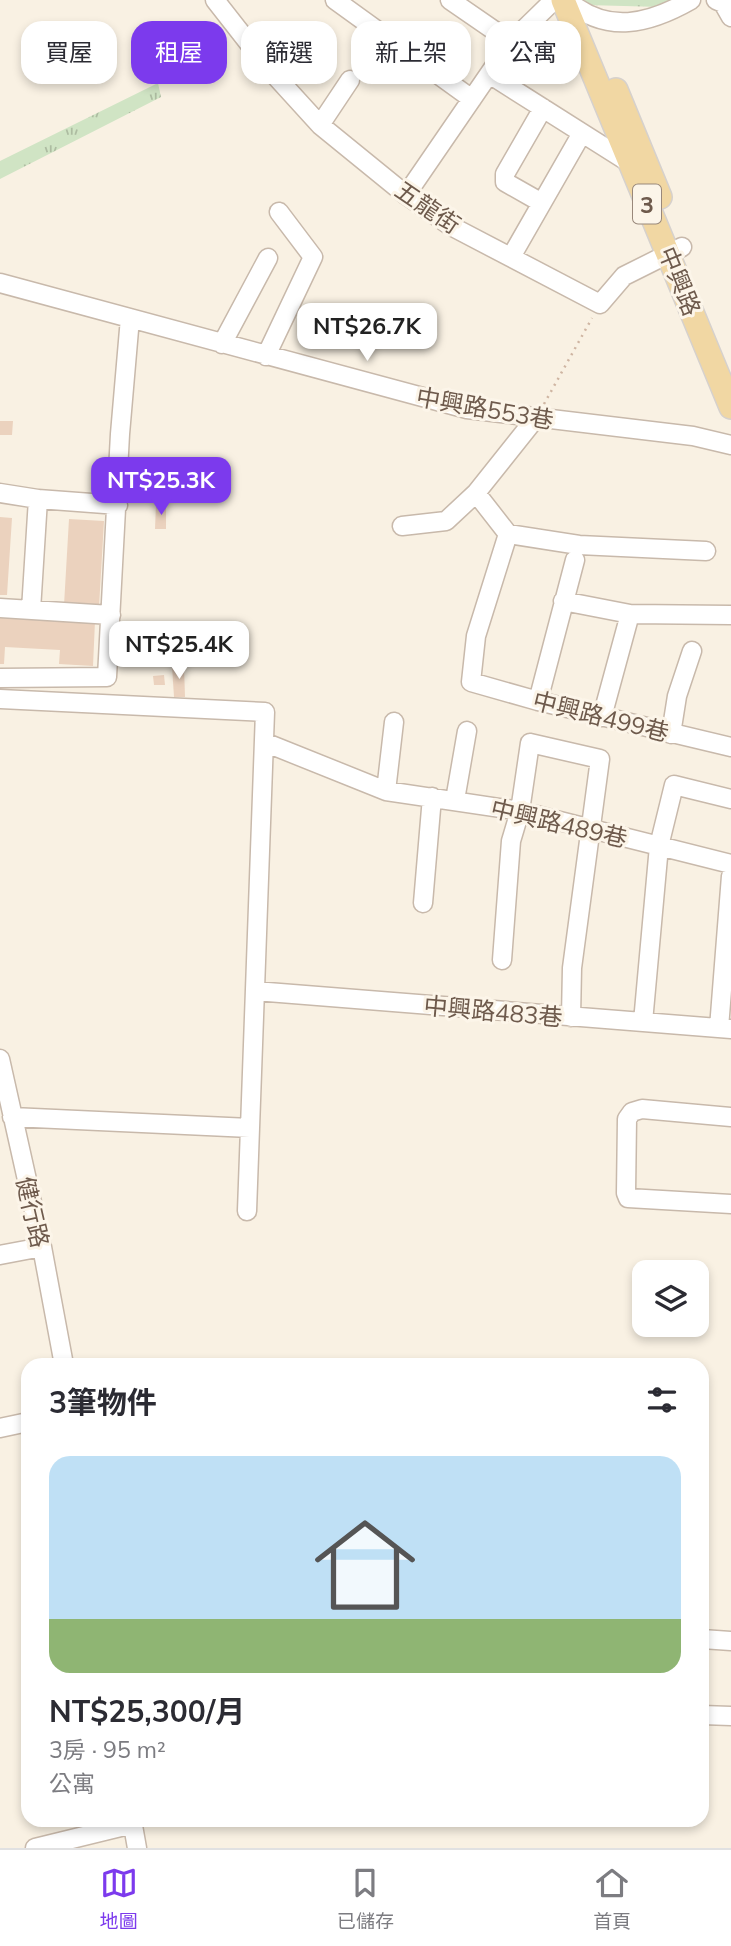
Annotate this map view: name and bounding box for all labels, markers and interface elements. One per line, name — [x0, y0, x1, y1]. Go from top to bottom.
chip: 買屋 — [21, 21, 117, 84]
chip: 租屋 — [131, 21, 227, 84]
chip: 篩選 — [241, 21, 337, 84]
chip: 新上架 — [351, 21, 471, 84]
chip: 公寓 — [485, 21, 581, 84]
street label: 五龍街 — [390, 174, 466, 240]
road number: 3 — [633, 184, 661, 224]
street label: 中興路 — [653, 242, 707, 320]
pin: NT$26.7K — [295, 304, 439, 363]
text: NT$26.7K — [313, 311, 421, 340]
street label: 中興路553巷 — [414, 381, 556, 435]
pin: NT$25.3K — [89, 458, 233, 517]
text: NT$25.3K — [107, 465, 215, 494]
pin: NT$25.4K — [107, 622, 251, 681]
text: NT$25.4K — [125, 629, 233, 658]
street label: 中興路499巷 — [530, 685, 672, 747]
street label: 中興路489巷 — [488, 793, 630, 853]
street label: 中興路483巷 — [422, 990, 564, 1032]
street label: 健行路 — [10, 1174, 56, 1250]
map controls — [632, 1260, 709, 1337]
button: layers — [632, 1260, 709, 1337]
icon: filters — [643, 1381, 681, 1419]
text: 3筆物件 — [49, 1383, 157, 1421]
icon: home — [302, 1502, 428, 1628]
text: NT$25,300/月 — [49, 1692, 245, 1730]
text: 3房 · 95 m² — [49, 1735, 166, 1764]
text: 公寓 — [49, 1769, 95, 1798]
tab: 地圖 — [100, 1864, 138, 1933]
tab: 已儲存 — [337, 1864, 394, 1933]
tab: 首頁 — [593, 1864, 631, 1933]

